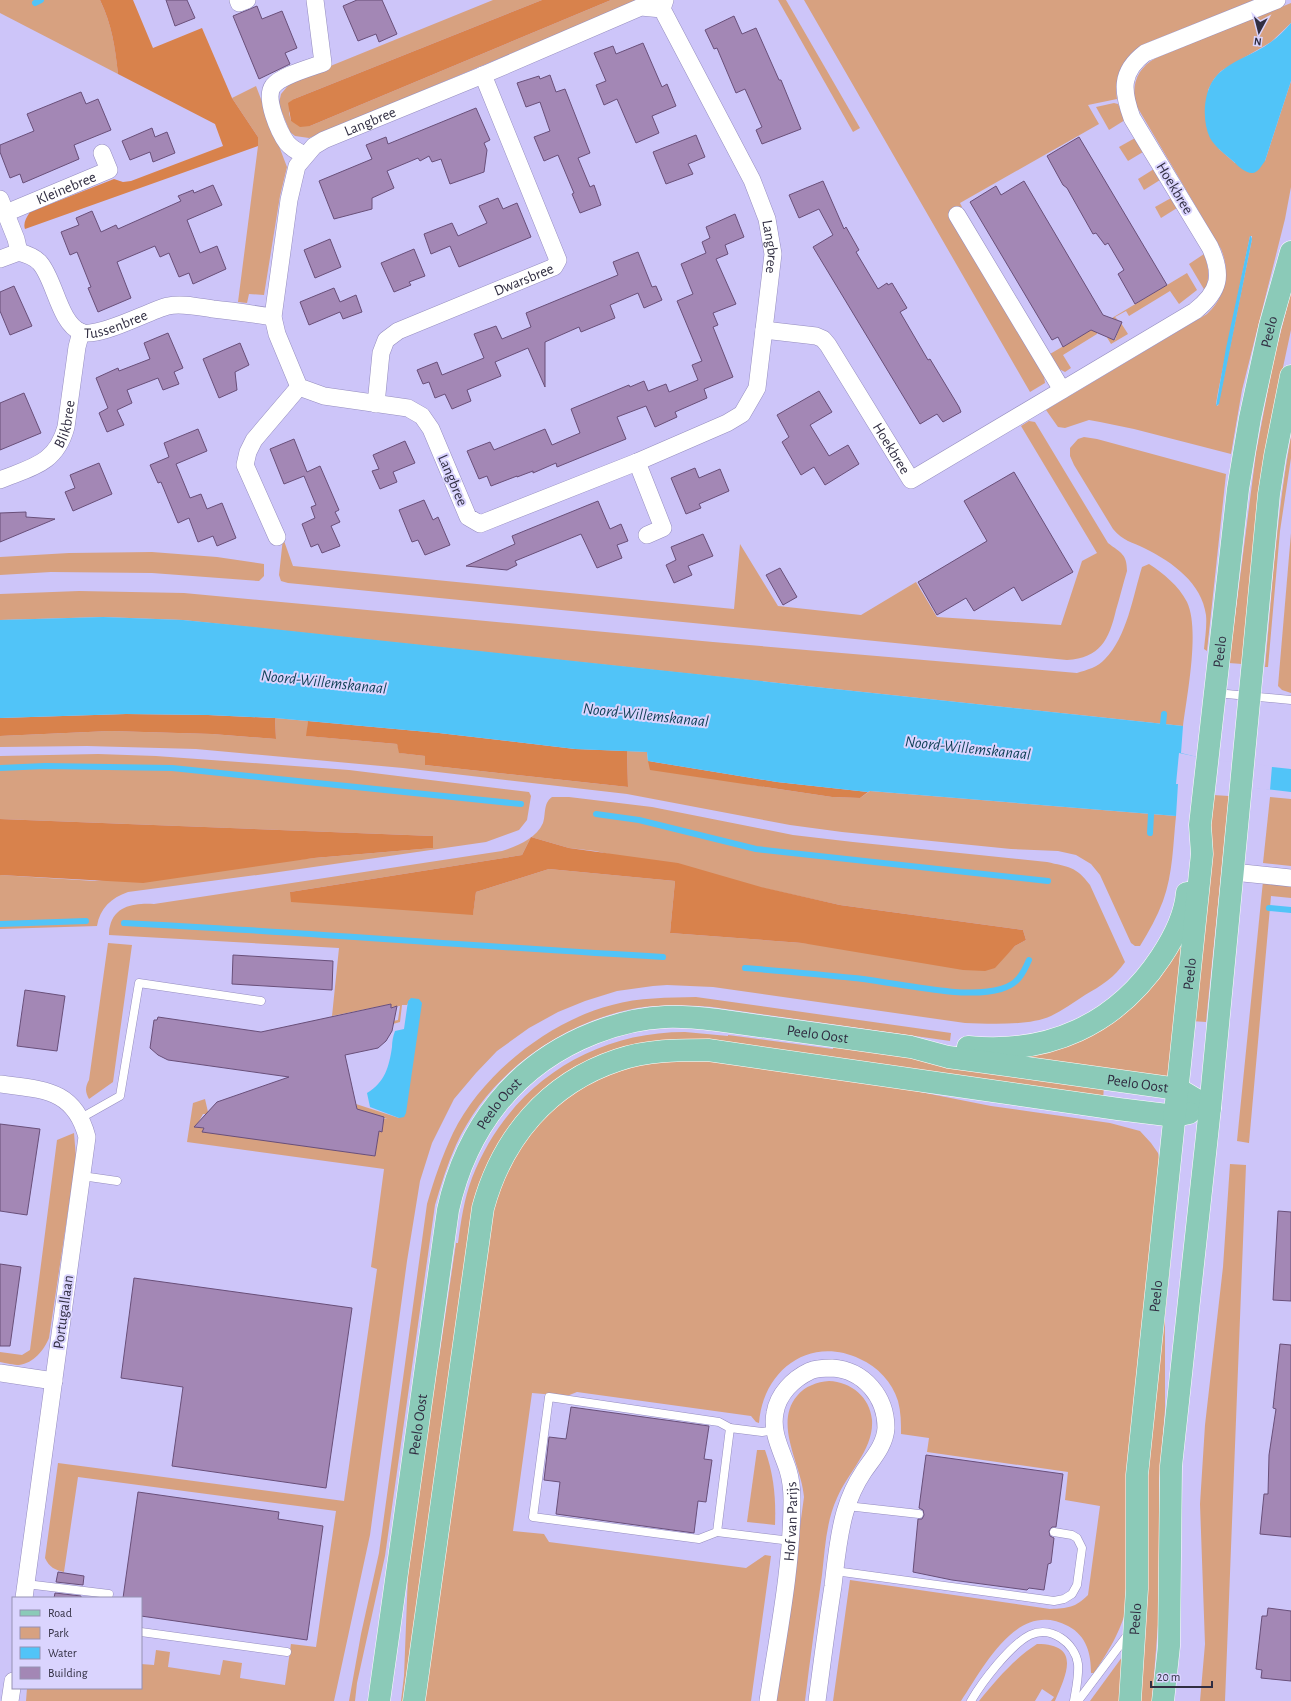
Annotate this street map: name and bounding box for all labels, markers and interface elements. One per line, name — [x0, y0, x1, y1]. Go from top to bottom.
north arrow — [1239, 12, 1279, 52]
text: N — [1253, 36, 1262, 47]
street label: Langbree — [342, 104, 398, 139]
street label: Hoekbree — [1153, 160, 1196, 217]
street label: Kleinebree — [34, 169, 98, 208]
street label: Langbree — [759, 219, 780, 274]
street label: Dwarsbree — [492, 261, 556, 299]
street label: Tussenbree — [84, 307, 150, 341]
street label: Peelo — [1258, 314, 1280, 349]
street label: Blikbree — [51, 399, 78, 451]
street label: Hoekbree — [870, 420, 913, 477]
street label: Langbree — [435, 452, 470, 508]
street label: Peelo — [1211, 635, 1229, 669]
water label: Noord-Willemskanaal — [260, 667, 388, 697]
water label: Noord-Willemskanaal — [582, 700, 710, 730]
water label: Noord-Willemskanaal — [904, 733, 1032, 763]
street label: Peelo — [1181, 957, 1199, 991]
street label: Peelo Oost — [786, 1023, 849, 1046]
street label: Peelo Oost — [1106, 1072, 1169, 1096]
street label: Peelo Oost — [474, 1075, 524, 1132]
street label: Portugallaan — [51, 1274, 76, 1350]
street label: Peelo — [1147, 1279, 1165, 1313]
street label: Peelo Oost — [407, 1393, 430, 1456]
street label: Hof van Parijs — [782, 1481, 800, 1562]
legend — [12, 1597, 142, 1689]
street label: Peelo — [1127, 1603, 1144, 1636]
text: Road — [48, 1607, 72, 1619]
text: Park — [48, 1627, 69, 1639]
text: Water — [48, 1647, 77, 1659]
scale bar — [1151, 1663, 1212, 1689]
text: Building — [48, 1667, 88, 1679]
text: 20 m — [1157, 1671, 1180, 1683]

